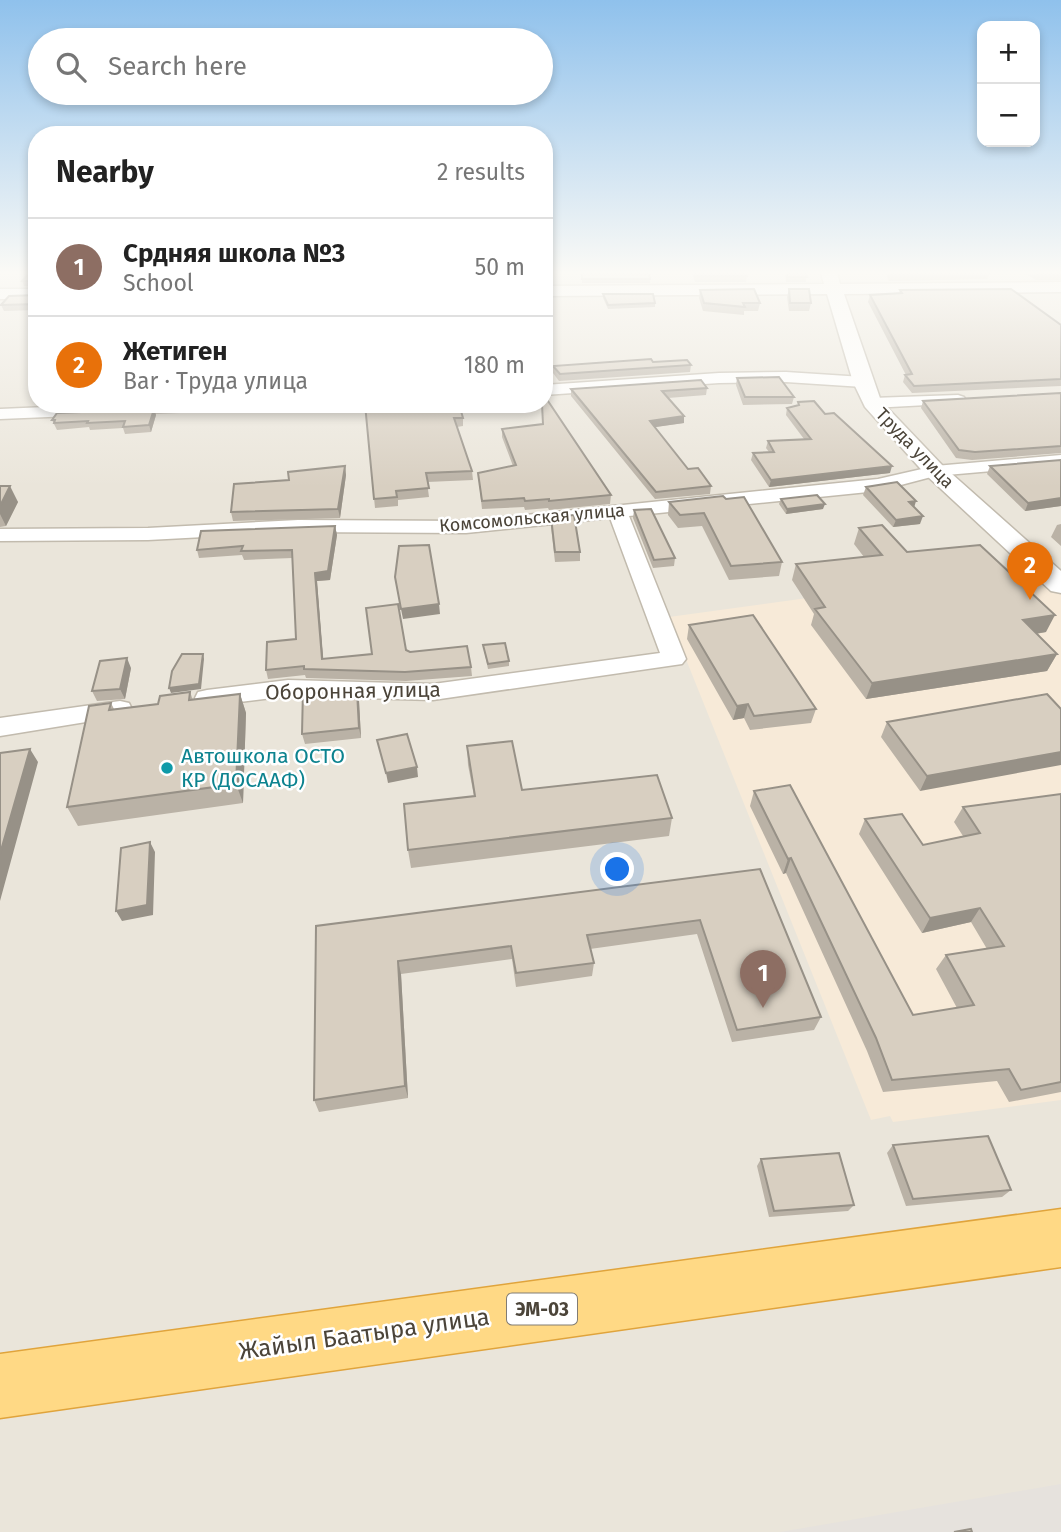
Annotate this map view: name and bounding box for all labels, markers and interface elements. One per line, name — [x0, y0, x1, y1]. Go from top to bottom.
map controls — [977, 21, 1040, 147]
button: + — [977, 21, 1040, 84]
search box — [28, 28, 553, 105]
icon: search — [52, 48, 90, 86]
text: Search here — [108, 51, 247, 82]
button: − — [977, 84, 1040, 147]
text: Nearby — [56, 154, 154, 190]
text: 2 results — [437, 158, 525, 186]
text: Срдняя школа №3 — [123, 238, 345, 269]
text: 1 — [74, 253, 84, 281]
text: 50 m — [475, 253, 525, 281]
text: School — [123, 269, 194, 297]
text: Жетиген — [123, 336, 228, 367]
text: 2 — [73, 351, 85, 379]
text: 180 m — [464, 351, 525, 379]
text: Bar · Труда улица — [123, 367, 308, 395]
street label: Труда улица — [871, 403, 959, 493]
street label: Комсомольская улица — [438, 499, 626, 537]
pin: 2 — [1007, 542, 1053, 600]
street label: Оборонная улица — [265, 676, 441, 706]
place label: Автошкола ОСТО КР (ДОСААФ) — [181, 743, 345, 793]
marker: Автошкола ОСТО КР (ДОСААФ) — [159, 760, 175, 776]
your location — [600, 852, 634, 886]
pin: 1 — [740, 950, 786, 1008]
road number: ЭМ-03 — [507, 1294, 577, 1324]
street label: Жайыл Баатыра улица — [237, 1303, 491, 1365]

